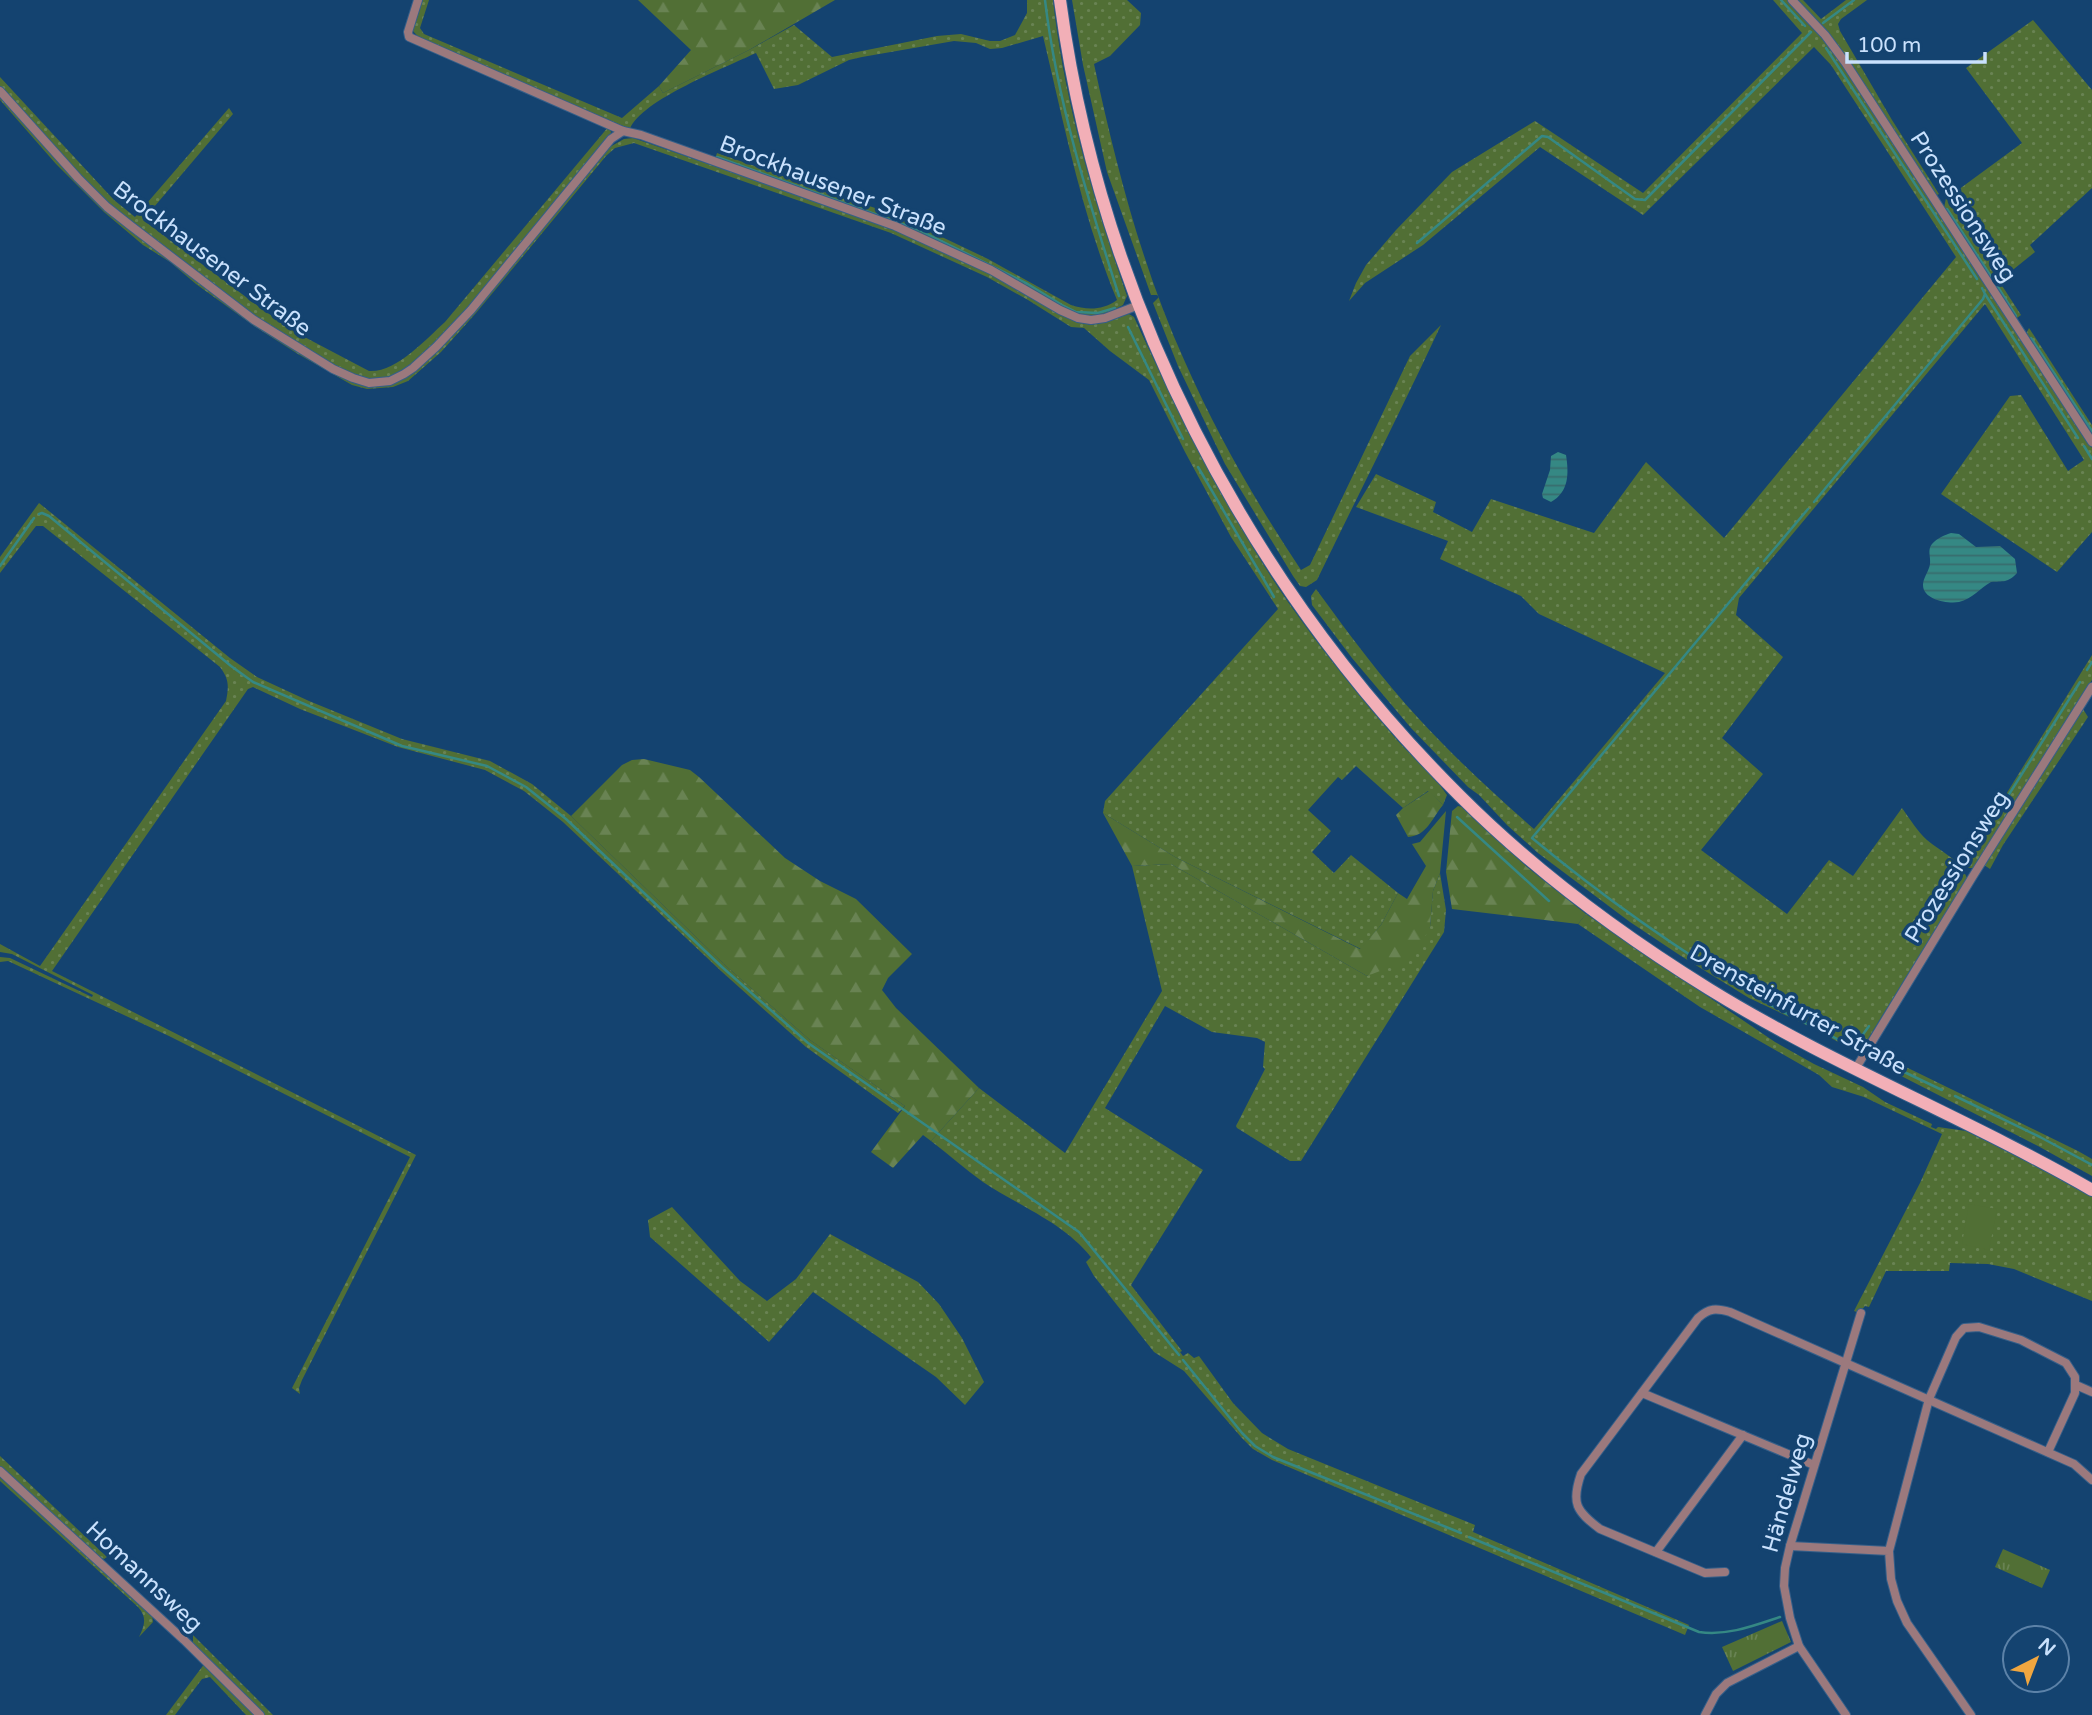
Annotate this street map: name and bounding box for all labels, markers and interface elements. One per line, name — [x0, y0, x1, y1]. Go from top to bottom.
scale bar — [1847, 21, 1985, 65]
text: 100 m — [1857, 33, 1921, 58]
street label: Prozessionsweg — [1904, 126, 2022, 288]
street label: Brockhausener Straße — [716, 130, 950, 242]
street label: Brockhausener Straße — [107, 175, 317, 343]
street label: Prozessionsweg — [1899, 786, 2015, 948]
street label: Drensteinfurter Straße — [1685, 939, 1911, 1081]
street label: Händelweg — [1757, 1430, 1817, 1556]
street label: Homannsweg — [80, 1516, 208, 1638]
north arrow — [2001, 1624, 2071, 1694]
text: N — [2034, 1634, 2060, 1660]

